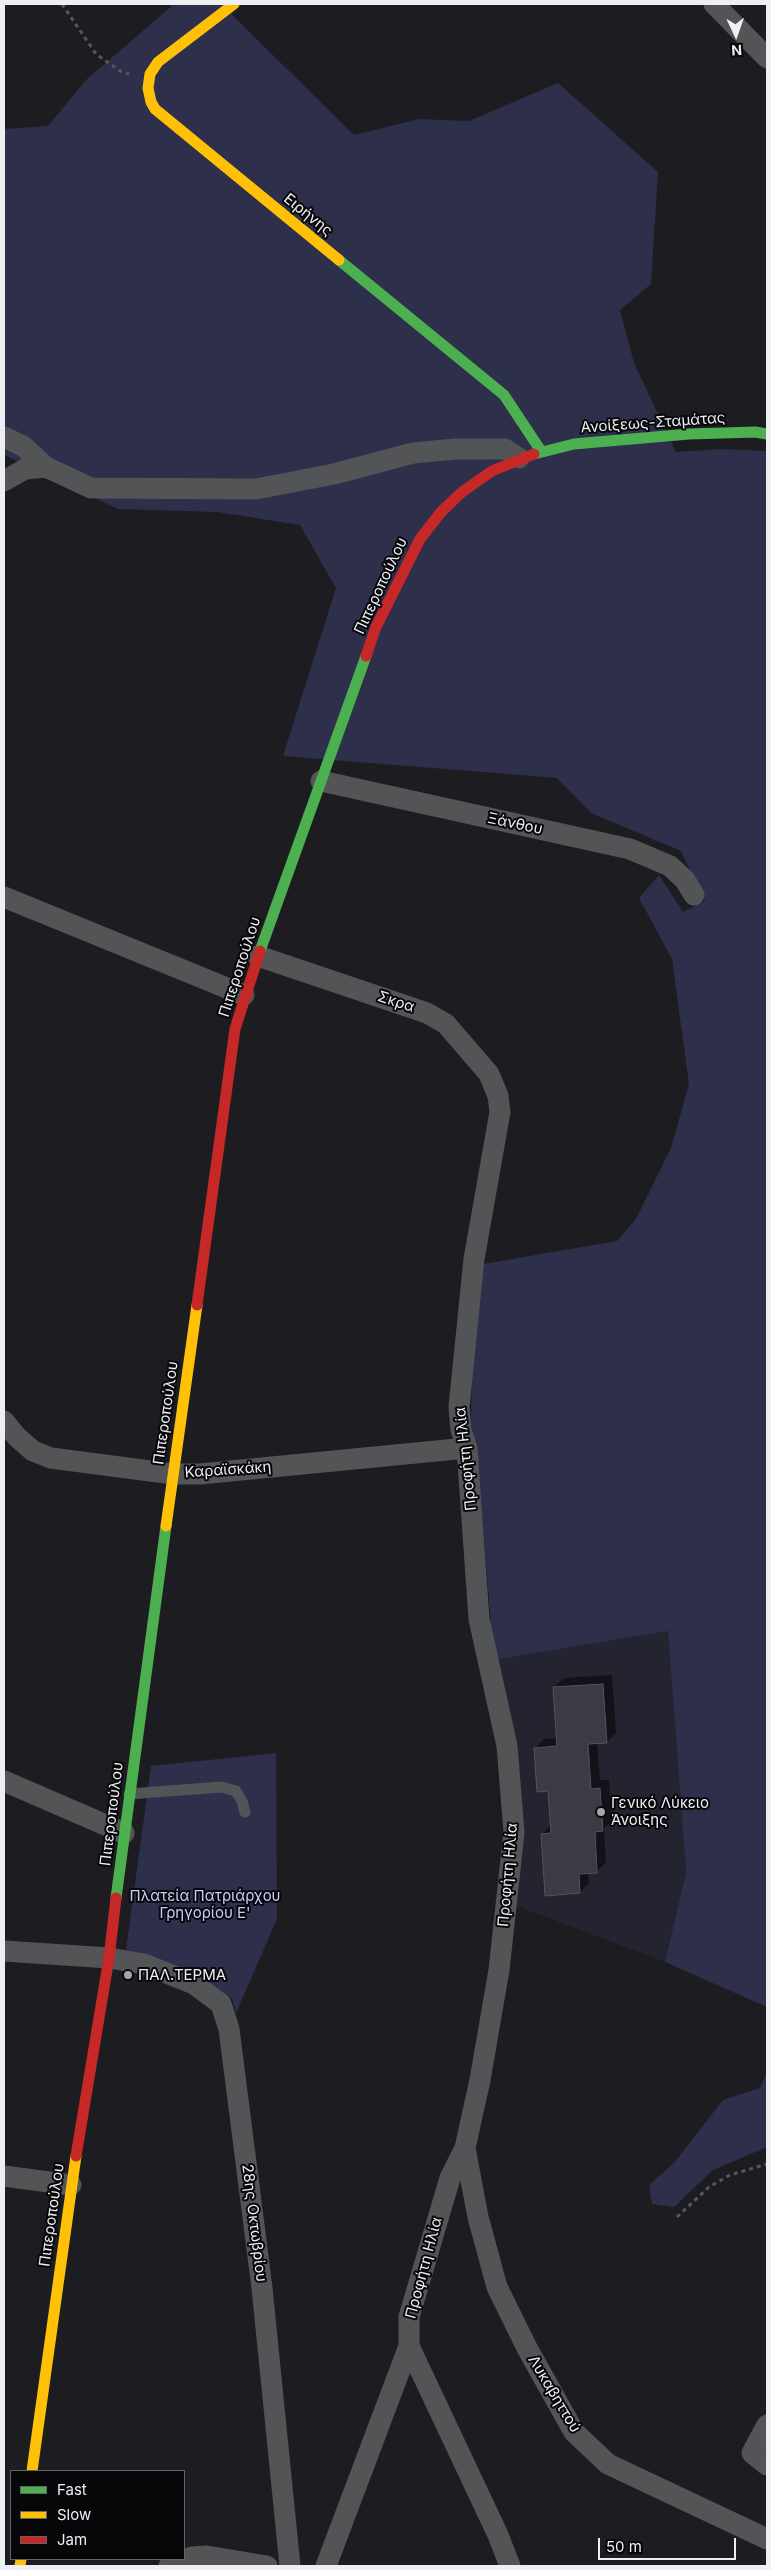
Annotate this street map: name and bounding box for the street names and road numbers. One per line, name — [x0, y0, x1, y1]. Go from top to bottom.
street label: Ειρήνης — [280, 190, 336, 240]
street label: Ανοίξεως-Σταμάτας — [580, 409, 726, 437]
street label: Πιπεροπούλου — [351, 535, 411, 637]
street label: Ξάνθου — [486, 809, 544, 839]
street label: Πιπεροπούλου — [215, 915, 265, 1019]
street label: Σκρα — [375, 988, 417, 1016]
street label: Πιπεροπούλου — [150, 1360, 182, 1466]
street label: Προφήτη Ηλία — [452, 1406, 480, 1512]
street label: Καραϊσκάκη — [184, 1458, 272, 1482]
street label: Πιπεροπούλου — [97, 1761, 127, 1867]
street label: Προφήτη Ηλία — [494, 1822, 522, 1928]
street label: Πιπεροπούλου — [36, 2162, 68, 2268]
street label: 28ης Οκτωβρίου — [238, 2163, 270, 2283]
street label: Προφήτη Ηλία — [402, 2215, 446, 2321]
street label: Λυκαβηττού — [524, 2352, 584, 2436]

